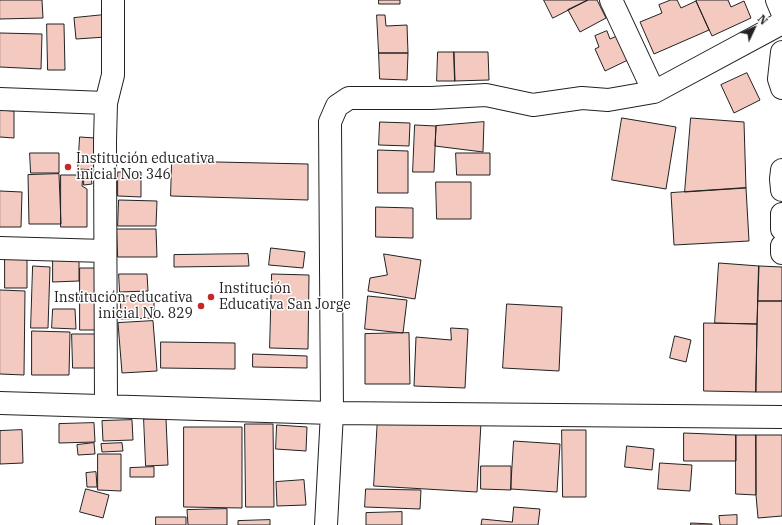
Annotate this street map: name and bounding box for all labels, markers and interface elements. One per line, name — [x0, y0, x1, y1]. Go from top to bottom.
north arrow — [734, 8, 774, 48]
text: N — [755, 12, 771, 28]
place label: Institución educativa inicial No. 346 — [76, 151, 215, 184]
marker: Institución educativa inicial No. 346 — [63, 162, 73, 172]
place label: Institución Educativa San Jorge — [219, 281, 351, 314]
place label: Institución educativa inicial No. 829 — [54, 290, 193, 322]
marker: Institución Educativa San Jorge — [206, 292, 216, 302]
marker: Institución educativa inicial No. 829 — [196, 301, 206, 311]

